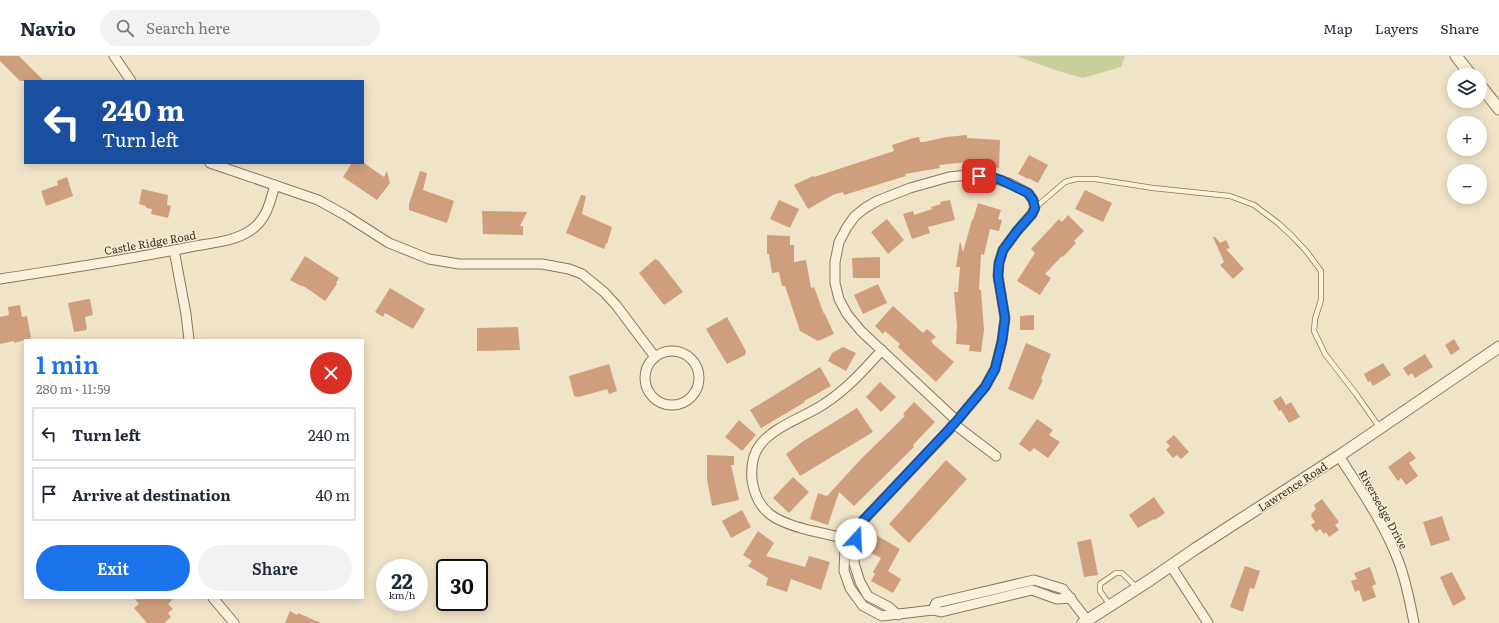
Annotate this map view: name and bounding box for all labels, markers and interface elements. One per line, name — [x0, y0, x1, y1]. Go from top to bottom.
search box — [100, 10, 380, 46]
text: Navio — [20, 14, 76, 42]
text: Search here — [146, 16, 230, 39]
icon: search — [114, 17, 136, 39]
text: Map — [1323, 18, 1353, 38]
text: Layers — [1375, 18, 1418, 38]
text: Share — [1440, 18, 1479, 38]
map controls — [1447, 68, 1487, 204]
button: layers — [1447, 68, 1487, 108]
text: 240 m — [102, 88, 185, 130]
icon: left — [36, 96, 88, 148]
button: + — [1447, 116, 1487, 156]
text: Turn left — [102, 126, 179, 153]
pin — [962, 159, 996, 193]
button: − — [1447, 164, 1487, 204]
icon: arrive — [968, 165, 990, 187]
street label: Castle Ridge Road — [103, 226, 197, 258]
text: 1 min — [36, 346, 99, 381]
button: close — [310, 352, 352, 394]
text: 280 m · 11:59 — [36, 379, 110, 398]
icon: left — [38, 423, 60, 445]
text: Turn left — [72, 423, 141, 446]
text: 240 m — [308, 423, 350, 446]
street label: Lawrence Road — [1254, 457, 1330, 514]
street label: Riversedge Drive — [1356, 466, 1413, 552]
icon: arrive — [38, 483, 60, 505]
text: Arrive at destination — [72, 483, 231, 506]
text: 40 m — [316, 483, 350, 506]
position arrow — [835, 518, 877, 560]
button: Exit — [36, 545, 190, 591]
button: Share — [198, 545, 352, 591]
speed limit sign: 30 — [436, 559, 488, 611]
text: 22 — [391, 565, 413, 595]
text: km/h — [389, 587, 415, 602]

